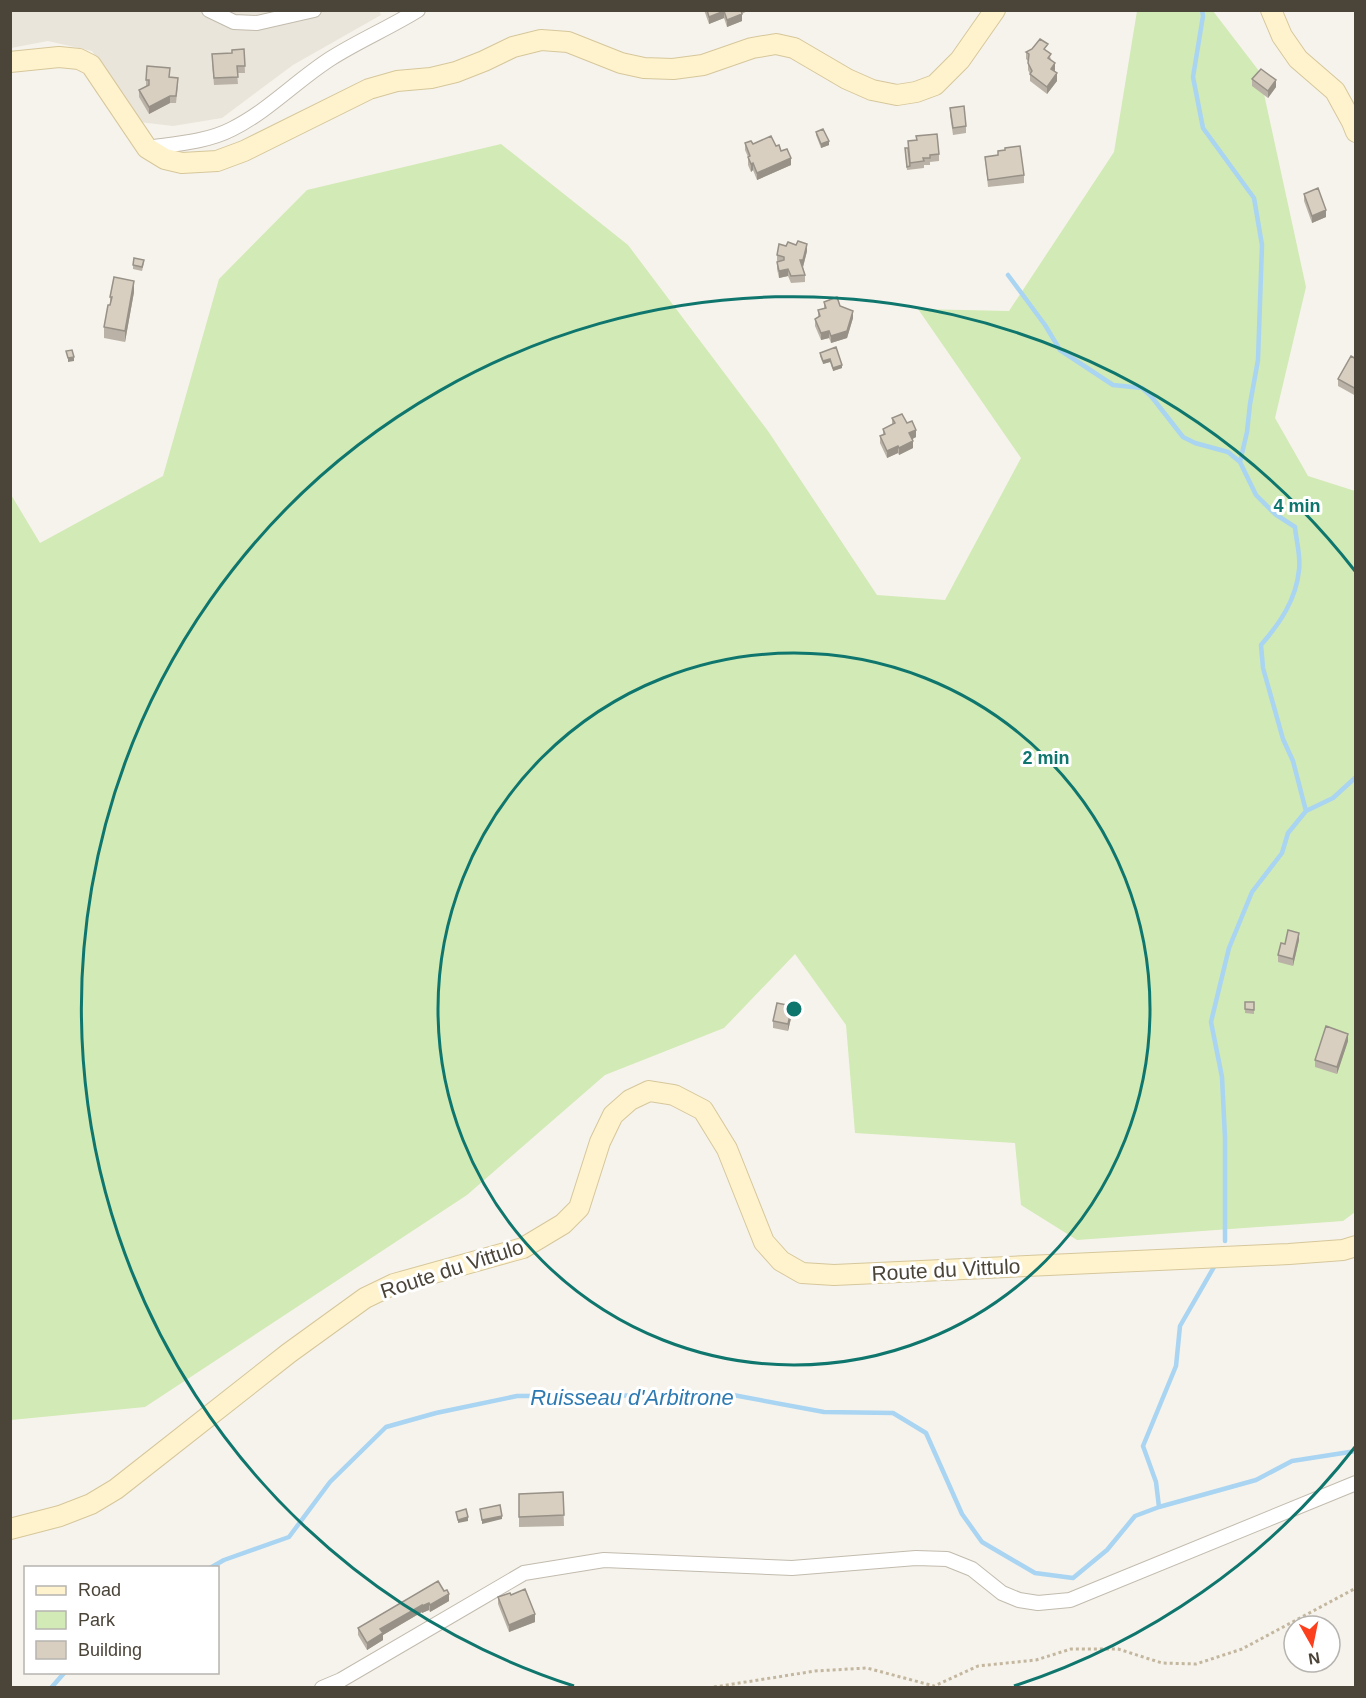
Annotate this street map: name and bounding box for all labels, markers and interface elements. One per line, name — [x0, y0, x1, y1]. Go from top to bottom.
text: 4 min — [1273, 496, 1321, 516]
text: 2 min — [1022, 748, 1070, 768]
centre of rings — [784, 999, 804, 1019]
street label: Route du Vittulo — [377, 1235, 526, 1302]
street label: Route du Vittulo — [871, 1254, 1021, 1285]
water label: Ruisseau d'Arbitrone — [530, 1385, 734, 1410]
legend — [24, 1566, 219, 1674]
text: Road — [78, 1580, 121, 1600]
text: Park — [78, 1610, 116, 1630]
north arrow — [1282, 1614, 1342, 1674]
text: Building — [78, 1640, 142, 1660]
text: N — [1307, 1649, 1321, 1668]

